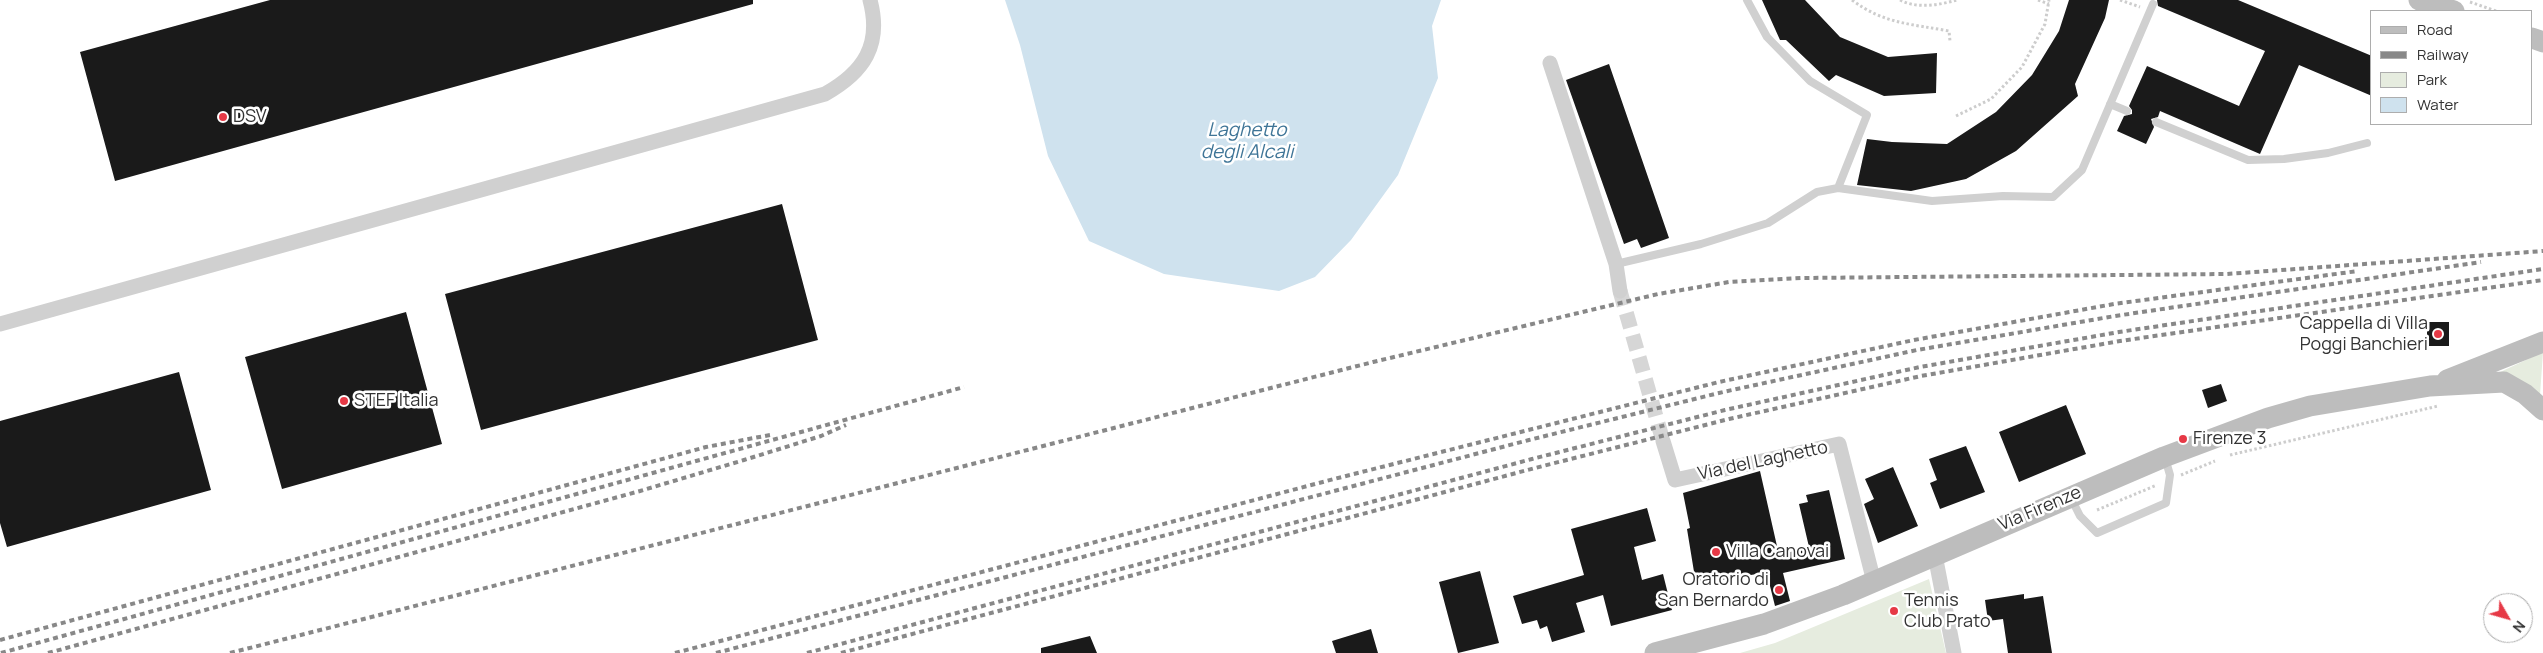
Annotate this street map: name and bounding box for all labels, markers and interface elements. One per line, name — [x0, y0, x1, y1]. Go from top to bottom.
legend — [2370, 10, 2533, 125]
text: Road — [2417, 19, 2453, 40]
text: Railway — [2417, 44, 2469, 65]
text: Park — [2417, 69, 2447, 90]
text: Water — [2417, 94, 2459, 115]
place label: DSV — [233, 106, 267, 128]
marker: DSV — [217, 111, 229, 123]
water label: Laghetto degli Alcali — [1201, 120, 1293, 164]
place label: Cappella di Villa Poggi Banchieri — [2300, 313, 2428, 356]
marker: Cappella di Villa Poggi Banchieri — [2432, 328, 2444, 340]
place label: STEF Italia — [354, 390, 439, 412]
marker: STEF Italia — [338, 395, 350, 407]
place label: Firenze 3 — [2193, 428, 2266, 450]
marker: Firenze 3 — [2177, 433, 2189, 445]
street label: Via del Laghetto — [1696, 437, 1830, 485]
street label: Via Firenze — [1995, 482, 2085, 536]
place label: Villa Canovai — [1726, 541, 1829, 563]
marker: Villa Canovai — [1710, 546, 1722, 558]
place label: Oratorio di San Bernardo — [1657, 569, 1769, 612]
marker: Oratorio di San Bernardo — [1773, 584, 1785, 596]
place label: Tennis Club Prato — [1904, 590, 1991, 632]
north arrow — [2483, 593, 2533, 643]
marker: Tennis Club Prato — [1888, 605, 1900, 617]
text: N — [2509, 617, 2530, 637]

